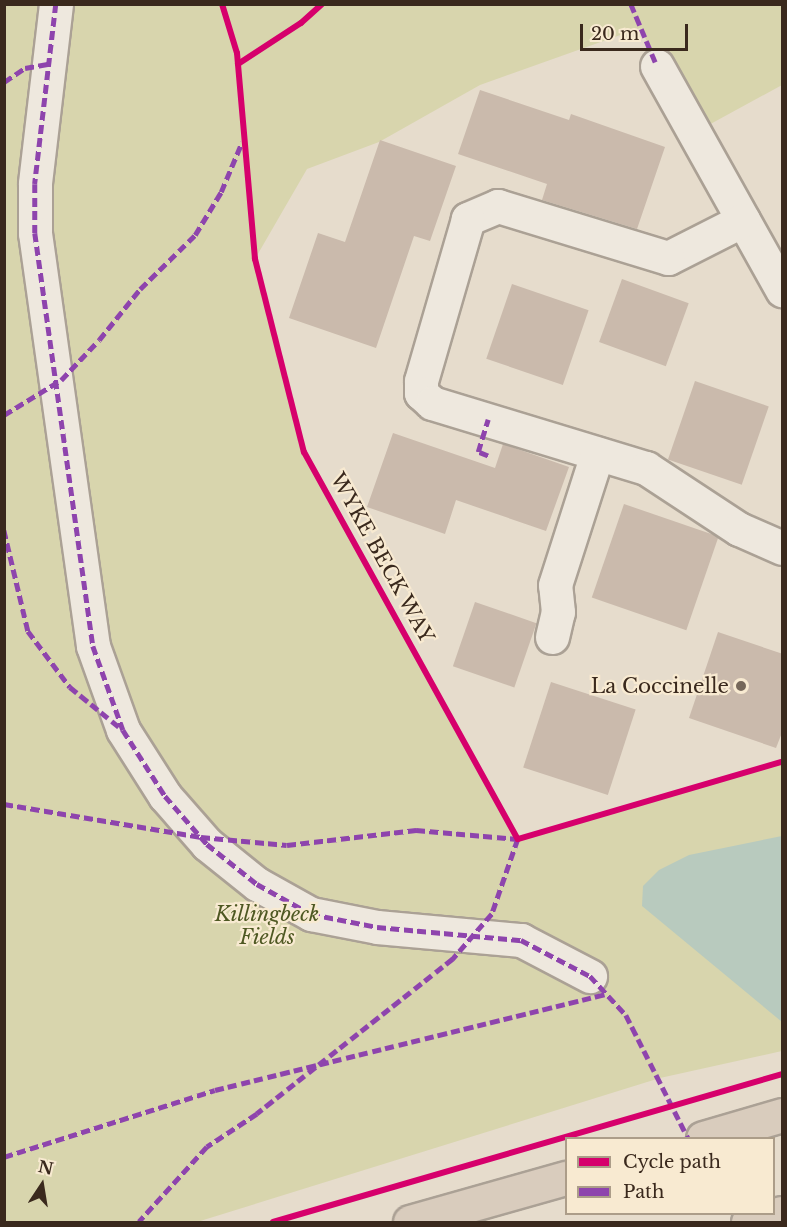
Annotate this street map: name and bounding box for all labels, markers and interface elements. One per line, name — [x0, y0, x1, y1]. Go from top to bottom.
scale bar — [583, 12, 691, 50]
text: 20 m — [591, 23, 639, 45]
street label: WYKE BECK WAY — [325, 468, 439, 648]
place label: La Coccinelle — [591, 674, 729, 698]
marker: La Coccinelle — [734, 679, 748, 693]
park label: Killingbeck Fields — [215, 902, 319, 949]
legend — [565, 1137, 775, 1215]
text: Cycle path — [623, 1151, 721, 1173]
north arrow — [12, 1155, 72, 1215]
text: N — [36, 1156, 55, 1179]
text: Path — [623, 1181, 664, 1203]

